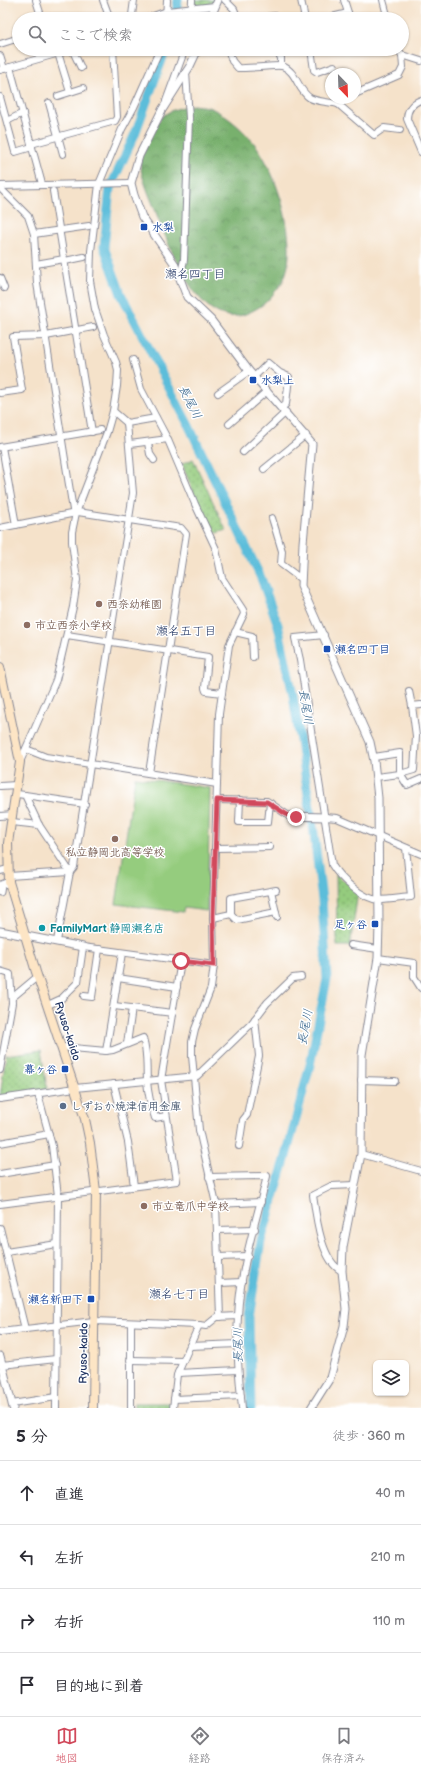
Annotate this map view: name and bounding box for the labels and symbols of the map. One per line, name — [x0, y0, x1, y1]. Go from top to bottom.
north arrow — [325, 68, 361, 104]
place label: 水梨 — [152, 221, 174, 234]
marker: 水梨 — [139, 222, 149, 232]
district label: 瀬名四丁目 — [165, 267, 225, 282]
place label: 水梨上 — [261, 374, 294, 387]
marker: 水梨上 — [248, 375, 258, 385]
water label: 長尾川 — [175, 383, 204, 422]
place label: 西奈幼稚園 — [107, 598, 162, 611]
marker: 西奈幼稚園 — [94, 599, 104, 609]
place label: 市立西奈小学校 — [35, 619, 112, 632]
marker: 市立西奈小学校 — [22, 620, 32, 630]
district label: 瀬名五丁目 — [156, 624, 216, 639]
place label: 瀬名四丁目 — [335, 643, 390, 656]
marker: 瀬名四丁目 — [322, 644, 332, 654]
water label: 長尾川 — [295, 688, 316, 726]
route end — [287, 808, 305, 826]
marker: 私立静岡北高等学校 — [110, 834, 120, 844]
place label: 私立静岡北高等学校 — [66, 846, 165, 859]
place label: 足ヶ谷 — [334, 918, 367, 931]
marker: 足ヶ谷 — [370, 919, 380, 929]
place label: FamilyMart 静岡瀬名店 — [50, 922, 165, 935]
marker: FamilyMart 静岡瀬名店 — [37, 923, 47, 933]
route start — [172, 952, 190, 970]
street label: Ryuso-kaido — [52, 1000, 83, 1062]
water label: 長尾川 — [295, 1008, 316, 1046]
place label: 幕ヶ谷 — [24, 1063, 57, 1076]
marker: 幕ヶ谷 — [60, 1064, 70, 1074]
place label: しずおか焼津信用金庫 — [71, 1100, 181, 1113]
marker: しずおか焼津信用金庫 — [58, 1101, 68, 1111]
place label: 市立竜爪中学校 — [152, 1200, 229, 1213]
marker: 市立竜爪中学校 — [139, 1201, 149, 1211]
district label: 瀬名七丁目 — [149, 1287, 209, 1302]
place label: 瀬名新田下 — [28, 1293, 83, 1306]
marker: 瀬名新田下 — [86, 1294, 96, 1304]
street label: Ryuso-kaido — [76, 1322, 91, 1384]
water label: 長尾川 — [231, 1327, 246, 1363]

